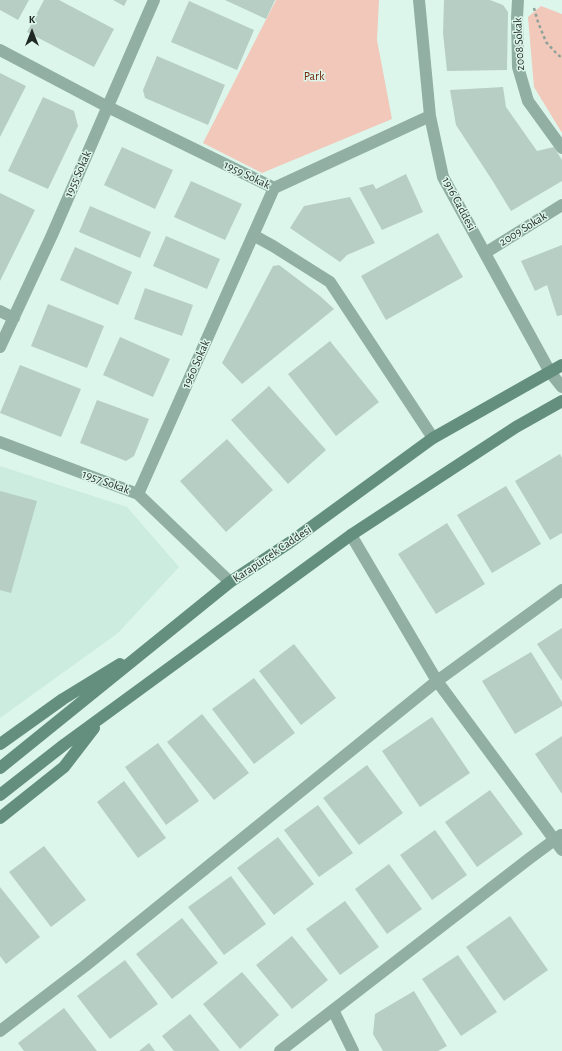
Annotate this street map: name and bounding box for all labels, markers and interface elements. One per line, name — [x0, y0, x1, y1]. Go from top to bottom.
north arrow — [12, 12, 52, 52]
text: K — [29, 14, 35, 25]
street label: 2008 Sokak — [510, 17, 528, 71]
park label: Park — [304, 69, 324, 83]
street label: 1955 Sokak — [61, 149, 95, 199]
street label: 1959 Sokak — [221, 158, 273, 192]
street label: 1916 Caddesi — [439, 175, 479, 233]
street label: 2009 Sokak — [497, 209, 549, 249]
street label: 1960 Sokak — [179, 338, 213, 390]
street label: 1957 Sokak — [80, 467, 132, 497]
street label: Karapürçek Caddesi — [230, 522, 314, 586]

